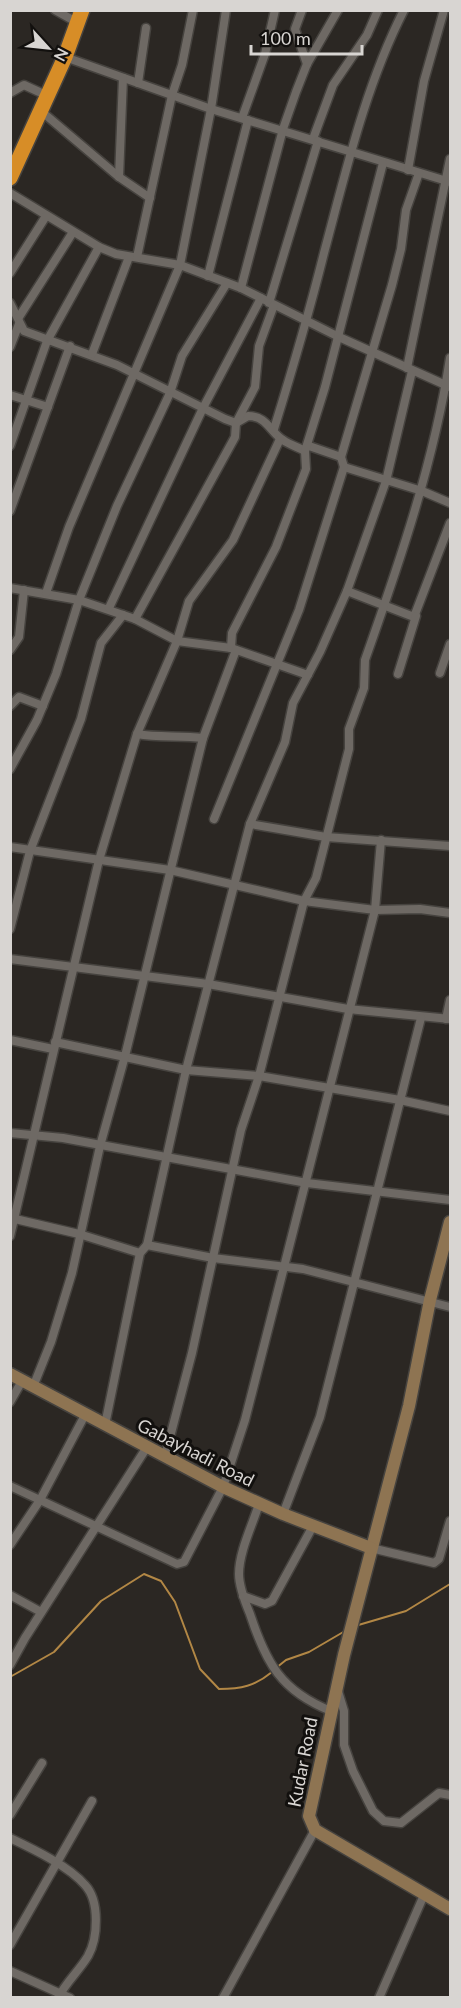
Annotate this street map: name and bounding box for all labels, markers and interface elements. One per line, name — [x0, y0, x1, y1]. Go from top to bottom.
north arrow — [18, 18, 78, 78]
scale bar — [251, 18, 362, 56]
text: 100 m — [260, 27, 311, 49]
text: N — [51, 45, 73, 65]
street label: Gabayhadi Road — [134, 1413, 258, 1491]
street label: Kudar Road — [282, 1715, 322, 1809]

